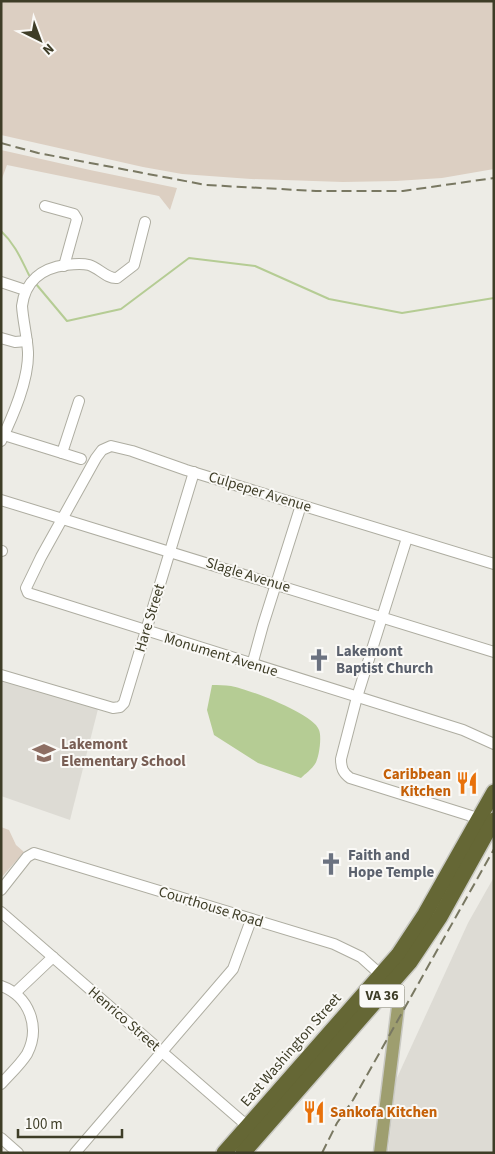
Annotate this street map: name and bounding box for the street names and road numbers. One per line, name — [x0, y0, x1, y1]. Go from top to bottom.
street label: Culpeper Avenue — [206, 466, 314, 518]
street label: Slagle Avenue — [203, 552, 293, 598]
street label: Hare Street — [130, 581, 170, 655]
street label: Monument Avenue — [162, 628, 280, 682]
street label: Courthouse Road — [156, 881, 266, 933]
street label: Henrico Street — [83, 982, 165, 1056]
road number: VA 36 — [360, 984, 404, 1008]
street label: East Washington Street — [236, 989, 346, 1111]

